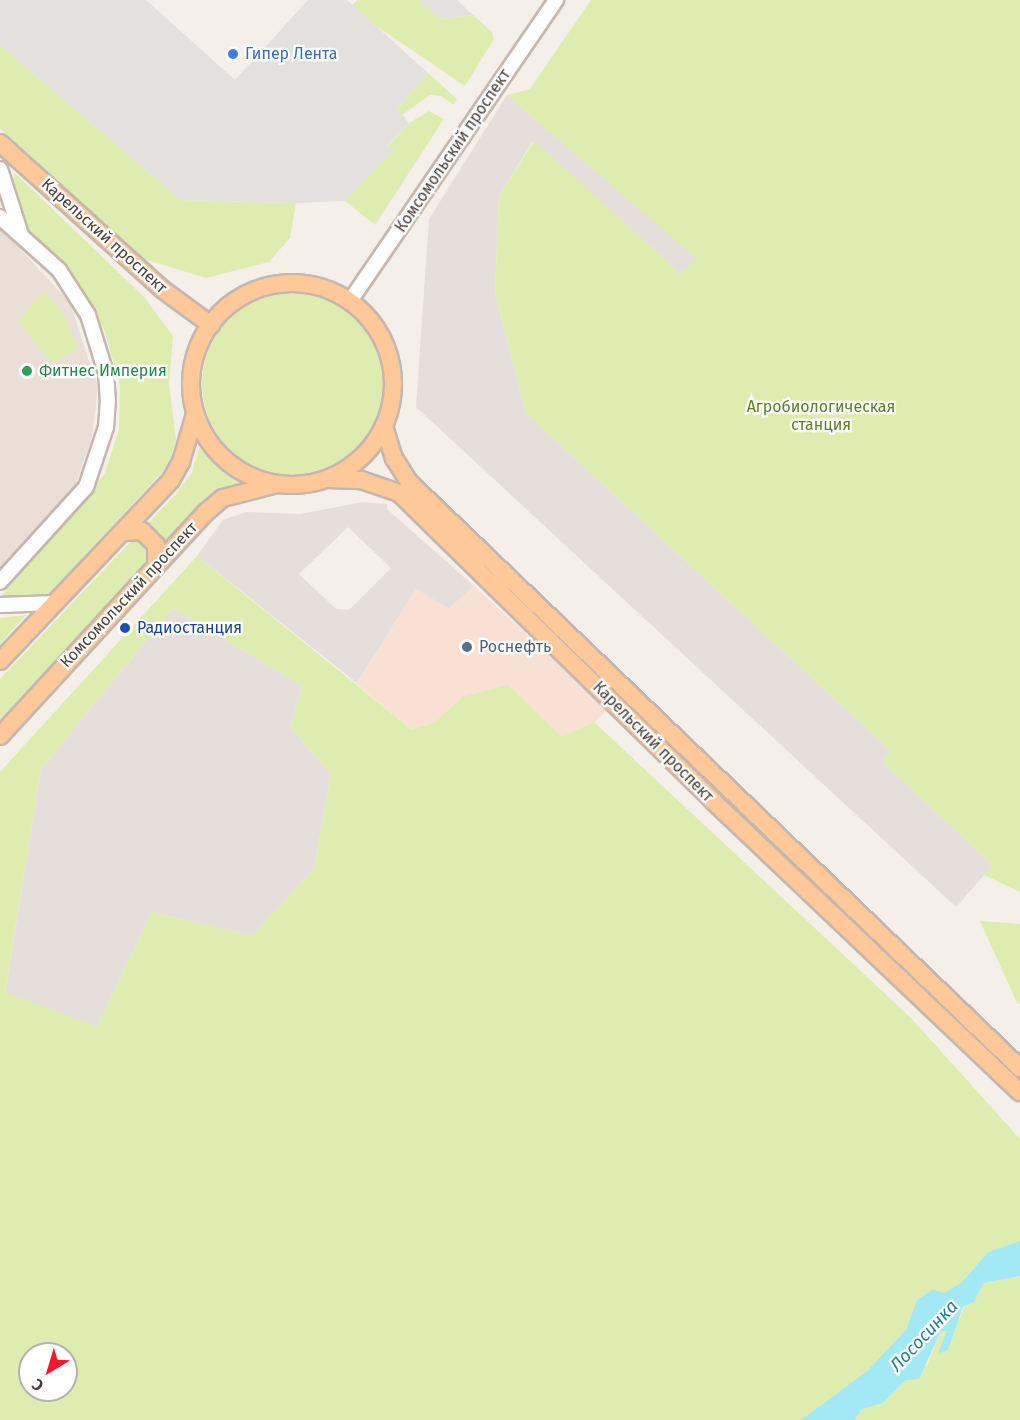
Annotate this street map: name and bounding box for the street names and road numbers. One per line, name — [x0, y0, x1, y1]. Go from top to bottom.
street label: Комсомольский проспект — [391, 66, 515, 236]
street label: Карельский проспект — [37, 174, 171, 298]
street label: Комсомольский проспект — [56, 518, 202, 672]
street label: Карельский проспект — [589, 678, 717, 806]

